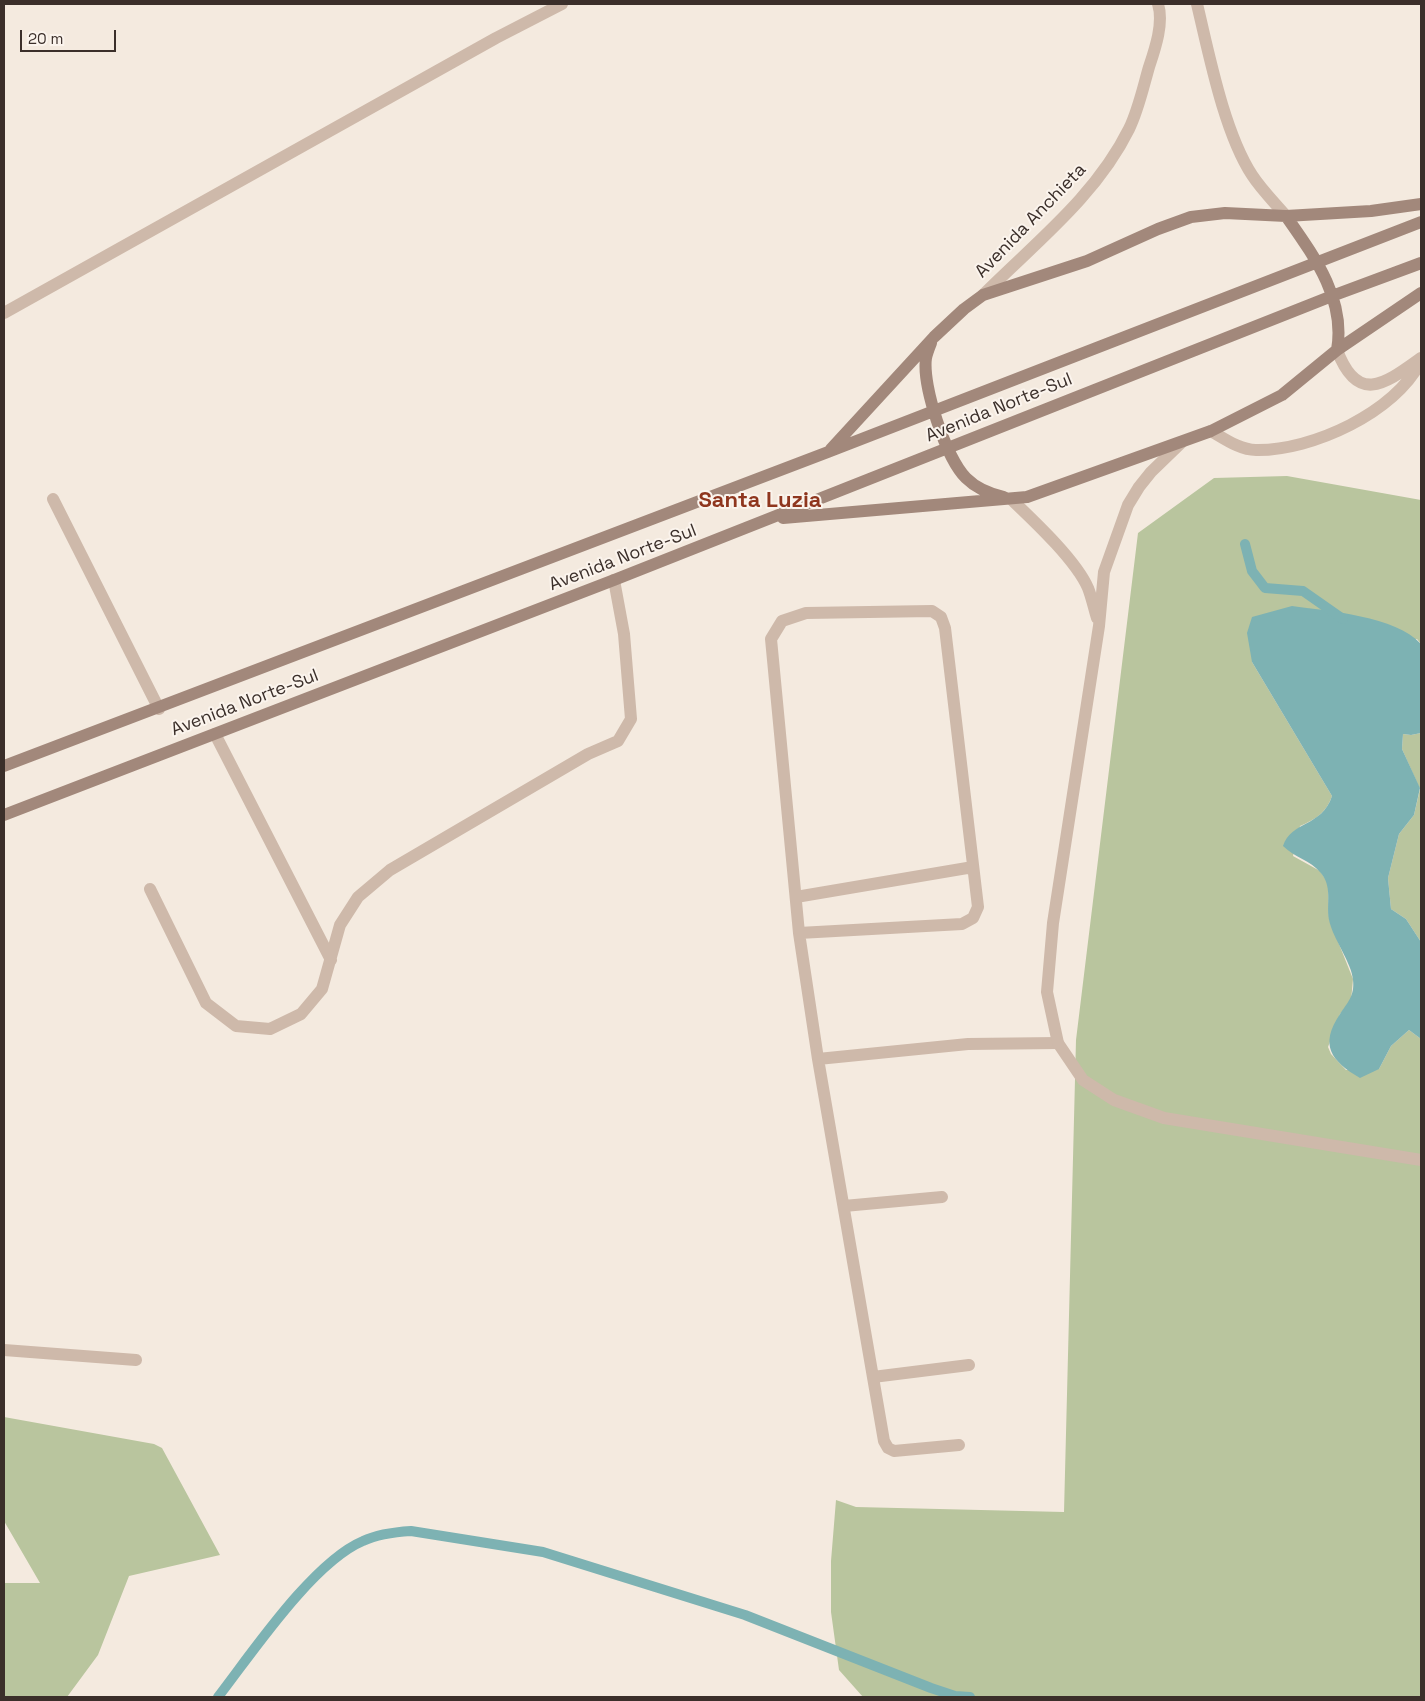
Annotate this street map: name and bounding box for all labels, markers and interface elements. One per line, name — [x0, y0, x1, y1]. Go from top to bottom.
scale bar — [22, 20, 119, 52]
text: 20 m — [28, 29, 63, 48]
street label: Avenida Anchieta — [971, 159, 1091, 283]
street label: Avenida Norte-Sul — [923, 369, 1075, 447]
district label: Santa Luzia — [698, 488, 822, 514]
street label: Avenida Norte-Sul — [546, 520, 700, 596]
street label: Avenida Norte-Sul — [168, 665, 322, 741]

